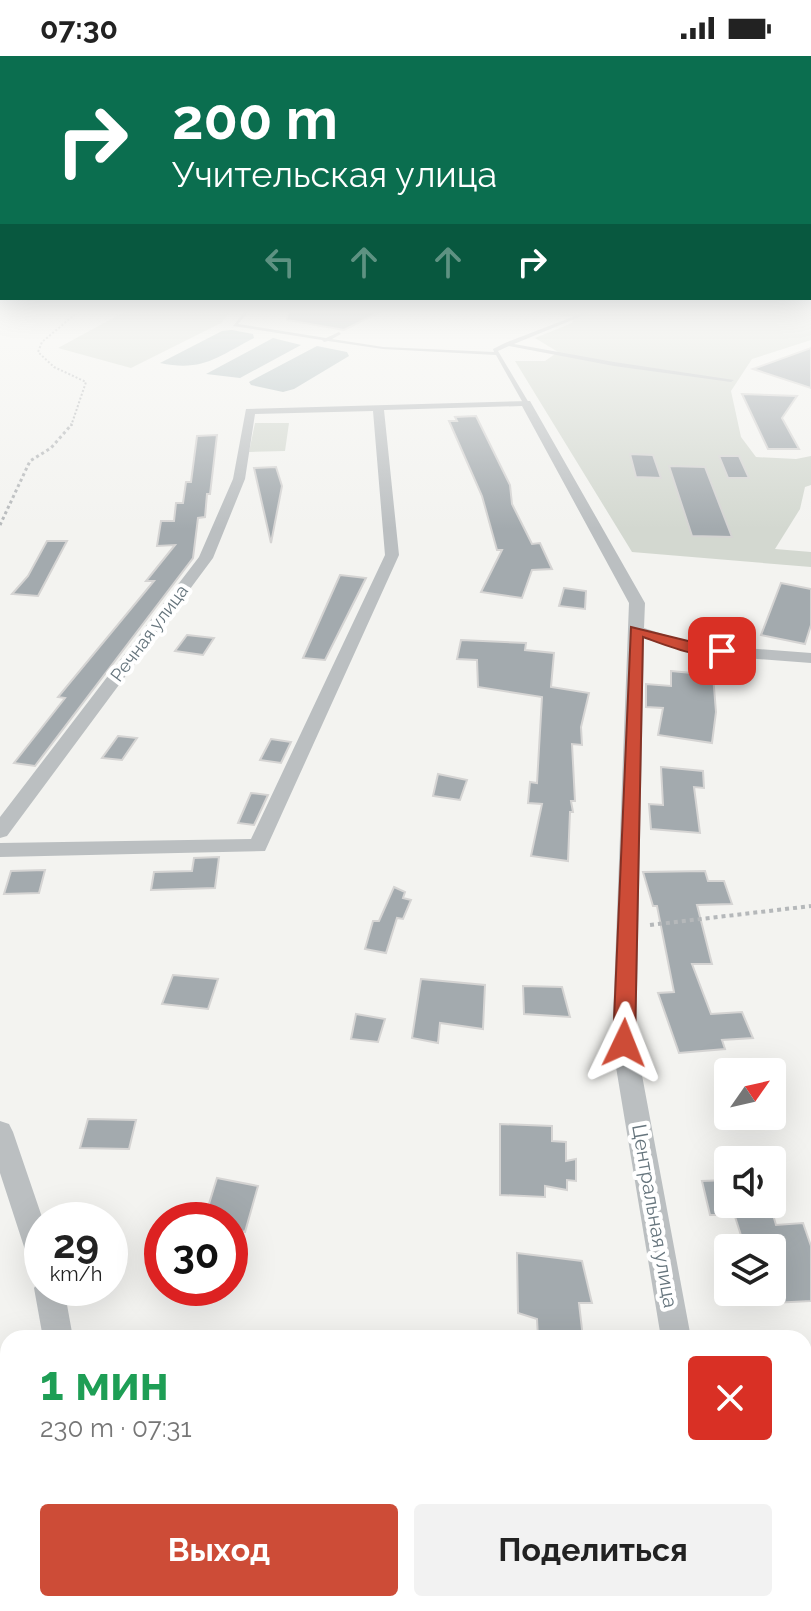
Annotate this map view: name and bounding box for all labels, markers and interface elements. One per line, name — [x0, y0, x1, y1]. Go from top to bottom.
text: 07:30 — [40, 11, 118, 46]
text: 200 m — [172, 86, 338, 152]
icon: right — [40, 88, 144, 192]
text: Учительская улица — [172, 153, 497, 195]
icon: left — [258, 240, 302, 284]
icon: ahead — [342, 240, 386, 284]
icon: ahead — [426, 240, 470, 284]
icon: right — [510, 240, 554, 284]
street label: Речная улица — [106, 580, 192, 686]
pin — [688, 617, 756, 685]
icon: arrive — [700, 629, 744, 673]
position arrow — [582, 1001, 666, 1085]
north arrow — [714, 1058, 786, 1130]
map controls — [714, 1058, 786, 1306]
street label: Центральная улица — [627, 1122, 683, 1310]
button: sound — [714, 1146, 786, 1218]
speed limit sign: 30 — [144, 1202, 248, 1306]
text: 29 — [53, 1220, 99, 1267]
button: layers — [714, 1234, 786, 1306]
text: km/h — [50, 1262, 102, 1286]
text: 1 мин — [40, 1355, 169, 1411]
button: close — [688, 1356, 772, 1440]
text: 230 m · 07:31 — [40, 1413, 192, 1443]
button: Выход — [40, 1504, 398, 1596]
button: Поделиться — [414, 1504, 772, 1596]

